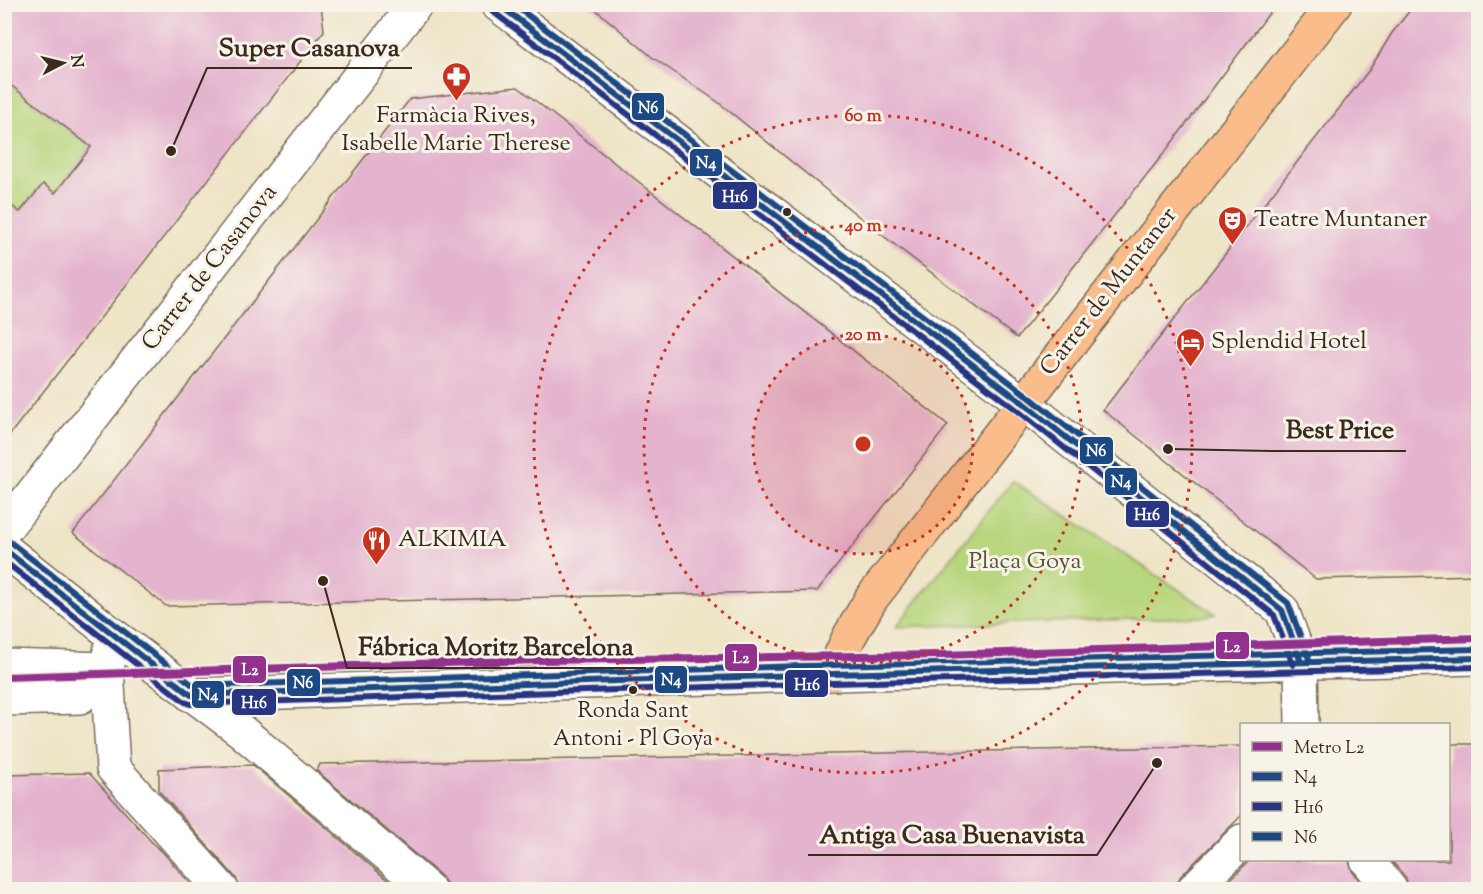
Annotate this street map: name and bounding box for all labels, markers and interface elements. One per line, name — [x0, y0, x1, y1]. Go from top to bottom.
callout: Super Casanova — [207, 24, 412, 68]
text: Super Casanova — [218, 31, 400, 68]
north arrow — [33, 33, 93, 93]
text: N — [63, 54, 88, 69]
pharmacy icon: Farmàcia Rives, Isabelle Marie Therese — [440, 60, 472, 102]
line badge: N6 — [631, 92, 665, 121]
text: N6 — [638, 98, 658, 121]
place label: Farmàcia Rives, Isabelle Marie Therese — [341, 99, 571, 161]
text: 60 m — [844, 104, 882, 130]
line badge: N4 — [689, 148, 723, 177]
text: N4 — [696, 153, 716, 176]
street label: Carrer de Casanova — [134, 177, 286, 359]
line badge: H16 — [712, 181, 758, 210]
text: H16 — [722, 187, 748, 210]
street label: Carrer de Muntaner — [1032, 201, 1186, 383]
place label: Teatre Muntaner — [1254, 203, 1427, 237]
theatre icon: Teatre Muntaner — [1217, 204, 1249, 246]
unlabelled marker — [781, 206, 793, 218]
text: 40 m — [843, 214, 882, 240]
text: 20 m — [845, 323, 881, 349]
place label: Splendid Hotel — [1211, 325, 1367, 359]
hotel icon: Splendid Hotel — [1174, 326, 1206, 368]
callout: Best Price — [1273, 407, 1406, 451]
text: Best Price — [1286, 413, 1394, 450]
centre of rings — [853, 434, 873, 454]
line badge: N6 — [1079, 436, 1114, 465]
text: N6 — [1086, 441, 1106, 464]
line badge: N4 — [1104, 467, 1138, 496]
text: N4 — [1111, 472, 1131, 495]
line badge: H16 — [1125, 500, 1170, 528]
text: H16 — [1134, 505, 1160, 528]
place label: ALKIMIA — [398, 523, 507, 557]
restaurant icon: ALKIMIA — [361, 524, 393, 566]
park label: Plaça Goya — [968, 545, 1082, 579]
callout: Fábrica Moritz Barcelona — [347, 624, 646, 668]
text: Fábrica Moritz Barcelona — [358, 630, 634, 667]
line badge: L2 — [1215, 631, 1250, 660]
text: L2 — [1223, 637, 1241, 660]
line badge: L2 — [724, 643, 758, 672]
text: L2 — [732, 648, 750, 671]
line badge: L2 — [232, 655, 267, 684]
text: L2 — [241, 660, 259, 683]
line badge: N4 — [654, 665, 688, 694]
line badge: N6 — [286, 668, 321, 697]
line badge: H16 — [784, 669, 829, 698]
text: N4 — [661, 670, 681, 693]
text: N6 — [293, 673, 313, 696]
text: H16 — [794, 675, 820, 698]
line badge: N4 — [191, 680, 225, 709]
marker: Ronda Sant Antoni - Pl Goya — [627, 684, 639, 696]
text: N4 — [198, 685, 218, 708]
line badge: H16 — [231, 688, 277, 716]
text: H16 — [241, 693, 267, 716]
place label: Ronda Sant Antoni - Pl Goya — [553, 696, 713, 756]
legend — [1240, 723, 1450, 861]
text: Metro L2 — [1294, 736, 1365, 762]
text: N4 — [1294, 766, 1317, 792]
text: H16 — [1294, 796, 1323, 822]
callout: Antiga Casa Buenavista — [808, 811, 1097, 855]
text: Antiga Casa Buenavista — [819, 818, 1085, 855]
text: N6 — [1294, 826, 1317, 852]

